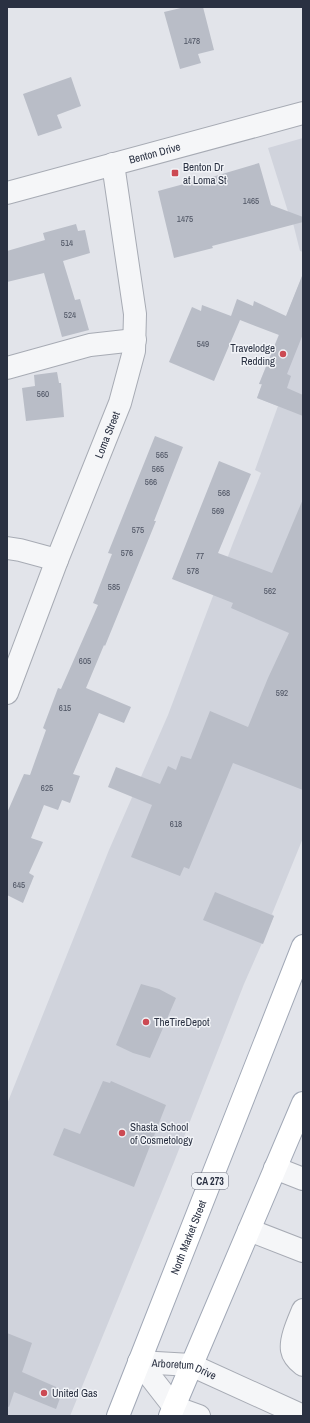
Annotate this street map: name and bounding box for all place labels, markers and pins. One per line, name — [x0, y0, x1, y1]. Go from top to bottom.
place label: Benton Dr at Loma St — [183, 160, 227, 187]
marker: Benton Dr at Loma St — [170, 168, 180, 178]
place label: Travelodge Redding — [230, 341, 275, 368]
marker: Travelodge Redding — [278, 349, 288, 359]
place label: TheTireDepot — [154, 1015, 210, 1029]
marker: TheTireDepot — [141, 1017, 151, 1027]
place label: Shasta School of Cosmetology — [130, 1120, 193, 1147]
marker: Shasta School of Cosmetology — [117, 1128, 127, 1138]
place label: United Gas — [52, 1386, 98, 1400]
marker: United Gas — [39, 1388, 49, 1398]

